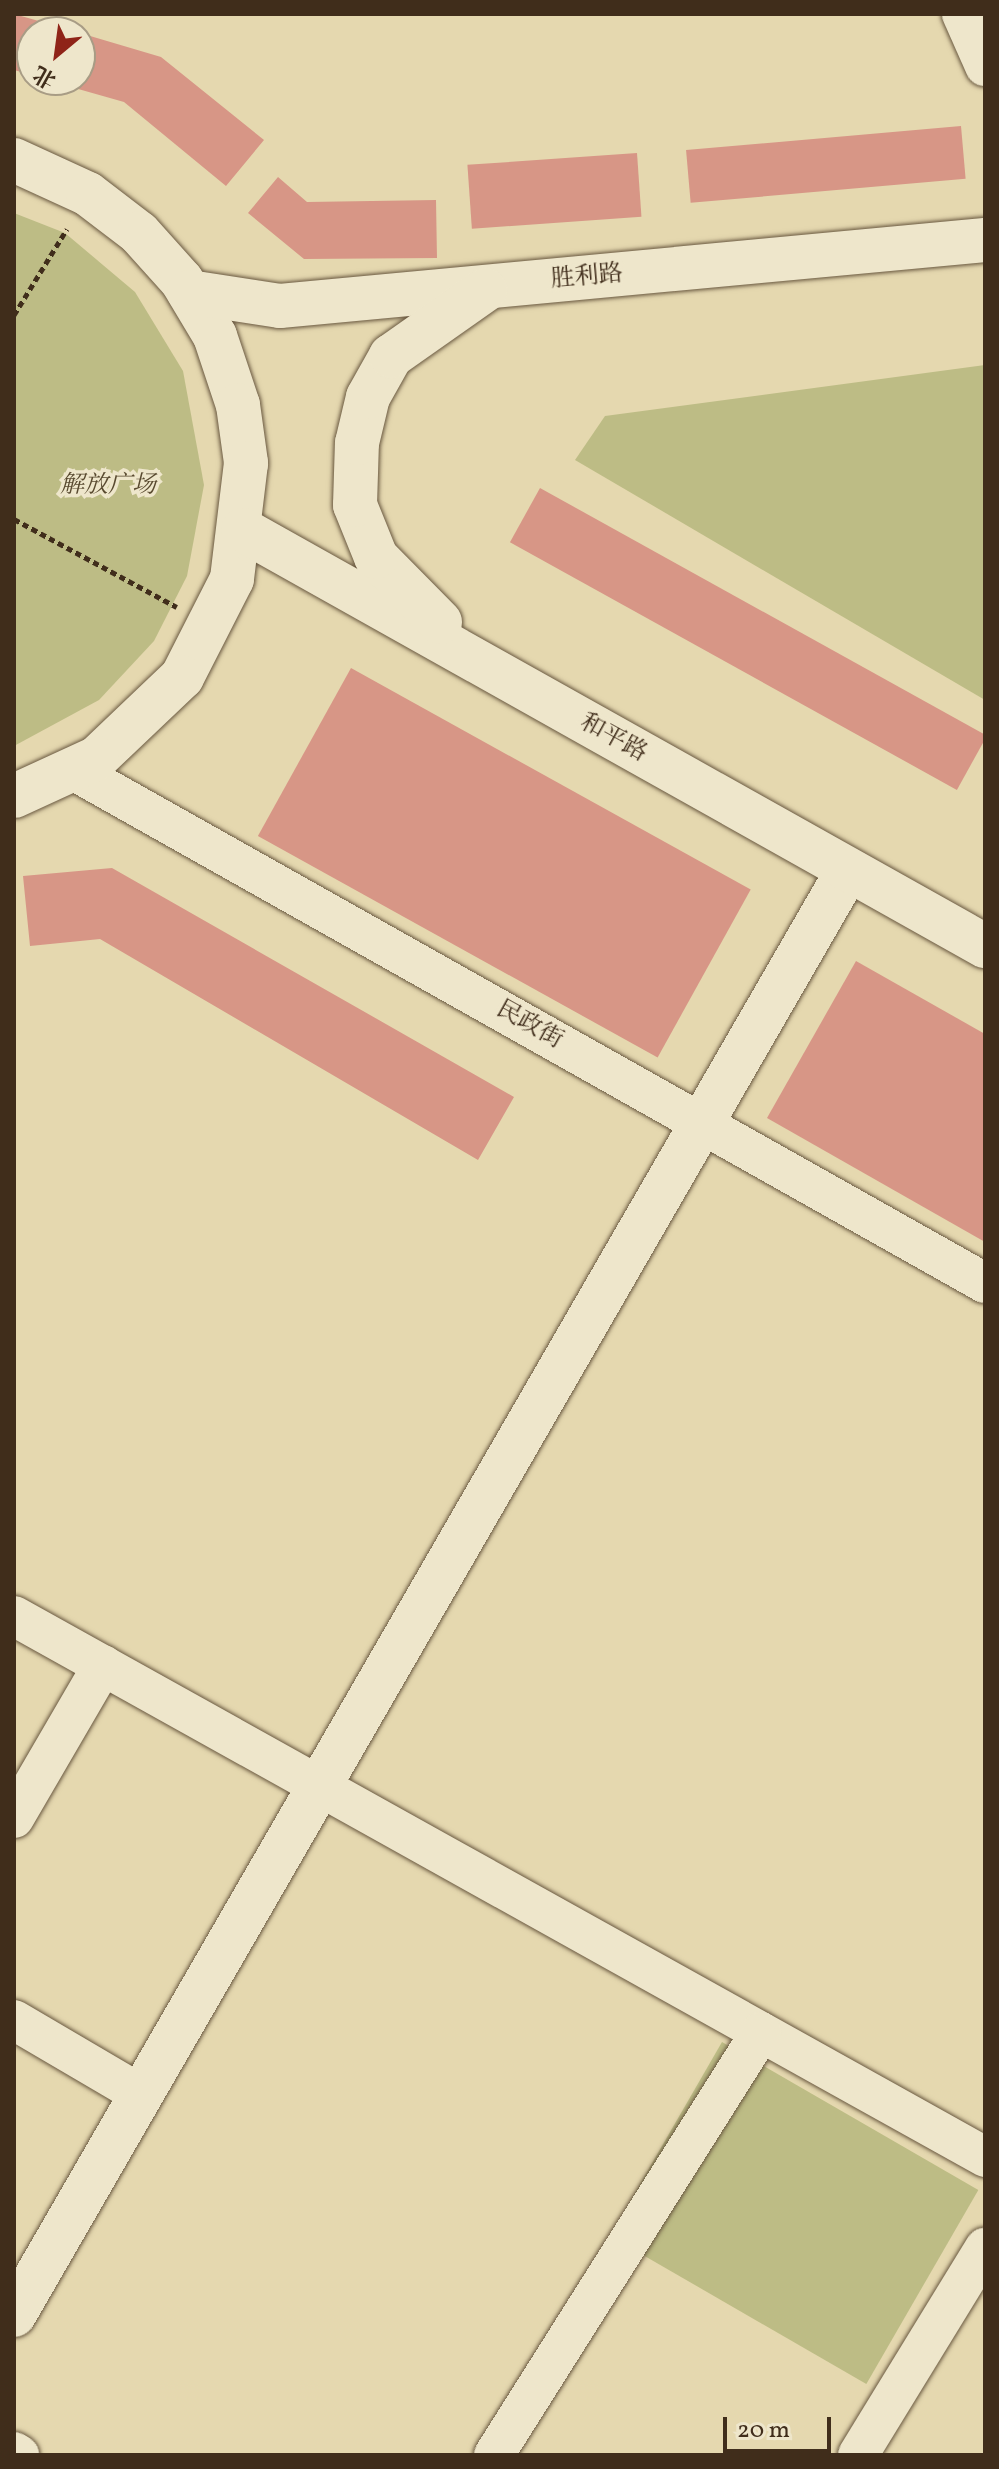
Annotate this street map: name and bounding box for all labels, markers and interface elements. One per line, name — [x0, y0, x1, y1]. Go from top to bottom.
north arrow — [16, 16, 96, 96]
text: 北 — [28, 57, 62, 95]
street label: 胜利路 — [550, 261, 624, 295]
park label: 解放广场 — [60, 473, 156, 501]
street label: 和平路 — [575, 709, 651, 769]
street label: 民政街 — [491, 996, 567, 1056]
scale bar — [727, 2401, 835, 2451]
text: 20 m — [737, 2414, 790, 2448]

